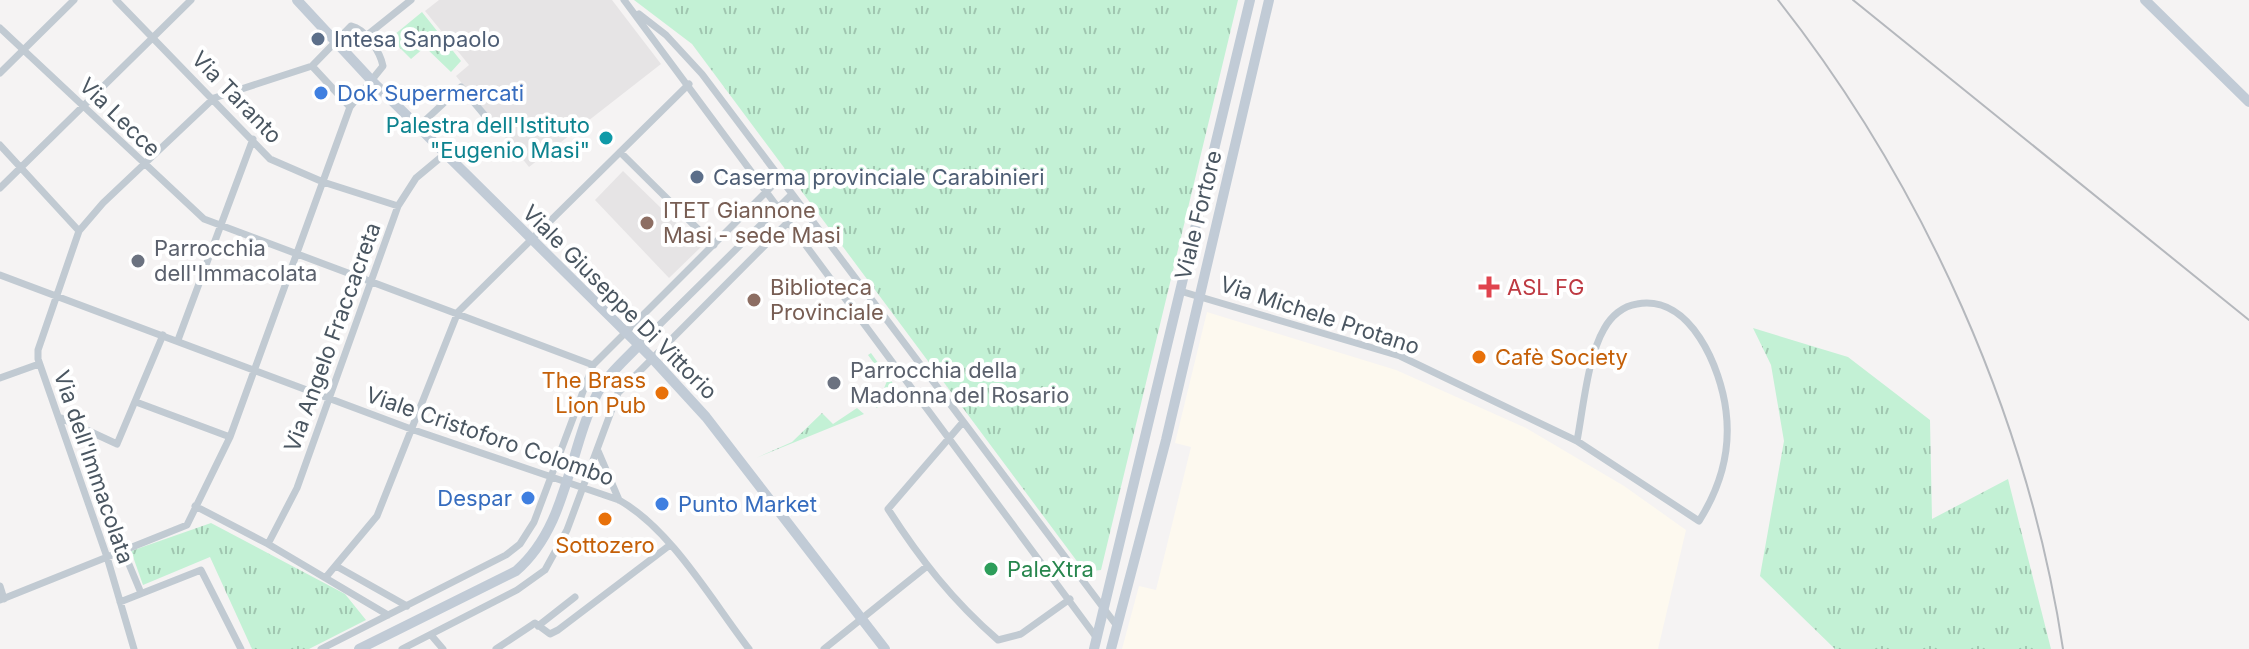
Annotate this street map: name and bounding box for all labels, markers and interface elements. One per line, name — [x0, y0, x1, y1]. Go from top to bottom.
place label: Intesa Sanpaolo — [334, 26, 500, 52]
marker: Intesa Sanpaolo — [309, 30, 327, 48]
street label: Via Taranto — [187, 46, 287, 148]
street label: Via Lecce — [74, 72, 166, 162]
place label: Dok Supermercati — [337, 80, 524, 106]
marker: Dok Supermercati — [312, 84, 330, 102]
place label: Palestra dell'Istituto "Eugenio Masi" — [386, 112, 590, 163]
marker: Palestra dell'Istituto "Eugenio Masi" — [597, 129, 615, 147]
street label: Viale Fortore — [1169, 148, 1227, 282]
place label: Caserma provinciale Carabinieri — [713, 164, 1045, 190]
marker: Caserma provinciale Carabinieri — [688, 168, 706, 186]
place label: ITET Giannone Masi - sede Masi — [663, 197, 841, 248]
street label: Viale Giuseppe Di Vittorio — [517, 199, 723, 405]
marker: ITET Giannone Masi - sede Masi — [638, 214, 656, 232]
street label: Via Angelo Fraccacreta — [278, 219, 386, 455]
place label: Parrocchia dell'Immacolata — [154, 235, 317, 286]
marker: Parrocchia dell'Immacolata — [129, 252, 147, 270]
street label: Via Michele Protano — [1217, 270, 1423, 360]
place label: Biblioteca Provinciale — [770, 274, 884, 325]
place label: ASL FG — [1507, 274, 1584, 300]
marker: ASL FG — [1478, 276, 1500, 298]
marker: Biblioteca Provinciale — [745, 291, 763, 309]
place label: Cafè Society — [1495, 344, 1628, 370]
marker: Cafè Society — [1470, 348, 1488, 366]
place label: Parrocchia della Madonna del Rosario — [850, 357, 1069, 408]
street label: Via dell'Immacolata — [49, 367, 139, 567]
place label: The Brass Lion Pub — [542, 367, 646, 418]
marker: Parrocchia della Madonna del Rosario — [825, 374, 843, 392]
street label: Viale Cristoforo Colombo — [363, 381, 617, 491]
marker: The Brass Lion Pub — [653, 384, 671, 402]
place label: Despar — [437, 485, 512, 511]
marker: Despar — [519, 489, 537, 507]
place label: Punto Market — [678, 491, 817, 517]
marker: Punto Market — [653, 495, 671, 513]
marker: Sottozero — [596, 510, 614, 528]
place label: Sottozero — [555, 532, 655, 558]
place label: PaleXtra — [1007, 556, 1094, 582]
marker: PaleXtra — [982, 560, 1000, 578]

